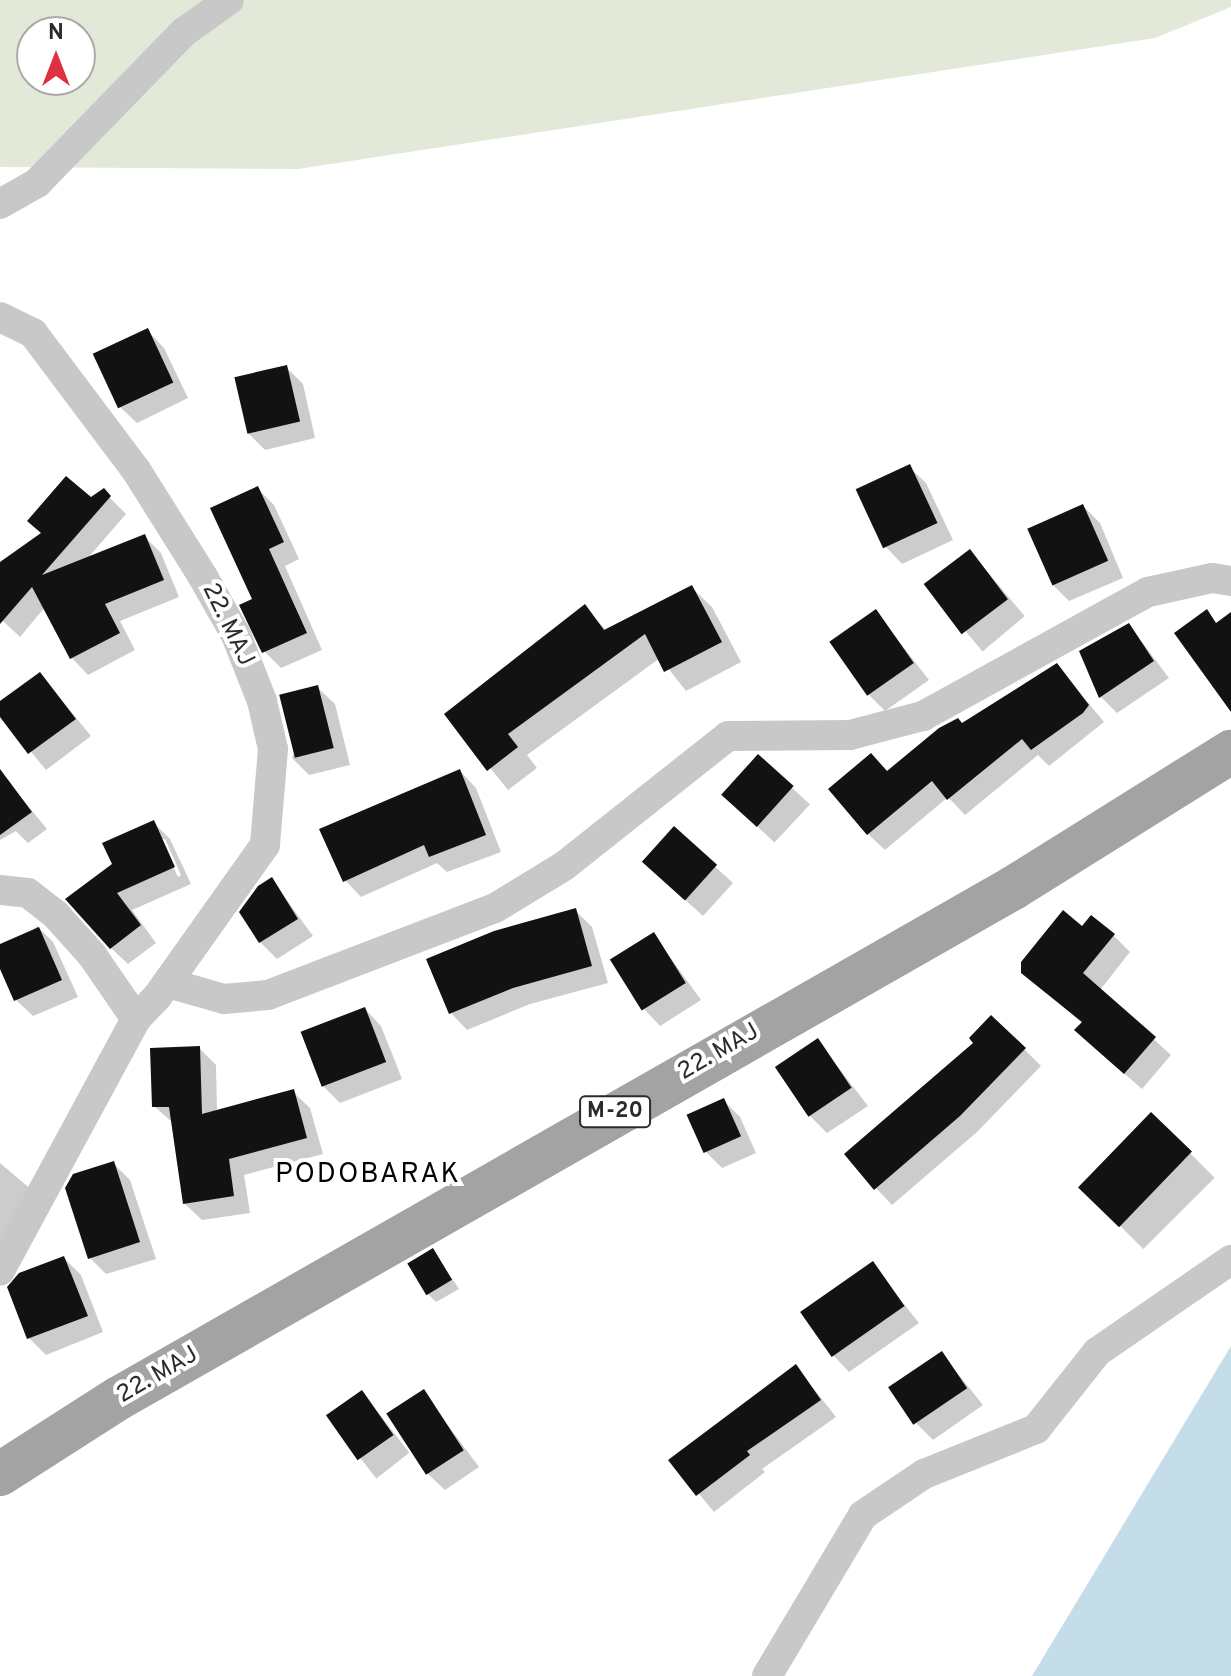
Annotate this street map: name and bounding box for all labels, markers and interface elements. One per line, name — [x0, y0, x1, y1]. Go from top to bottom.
north arrow — [16, 16, 96, 96]
text: N — [48, 20, 64, 47]
street label: 22. MAJ — [195, 579, 259, 671]
street label: 22. MAJ — [673, 1018, 765, 1088]
road number: M-20 — [579, 1094, 651, 1130]
district label: PODOBARAK — [275, 1158, 461, 1192]
street label: 22. MAJ — [112, 1341, 204, 1411]

